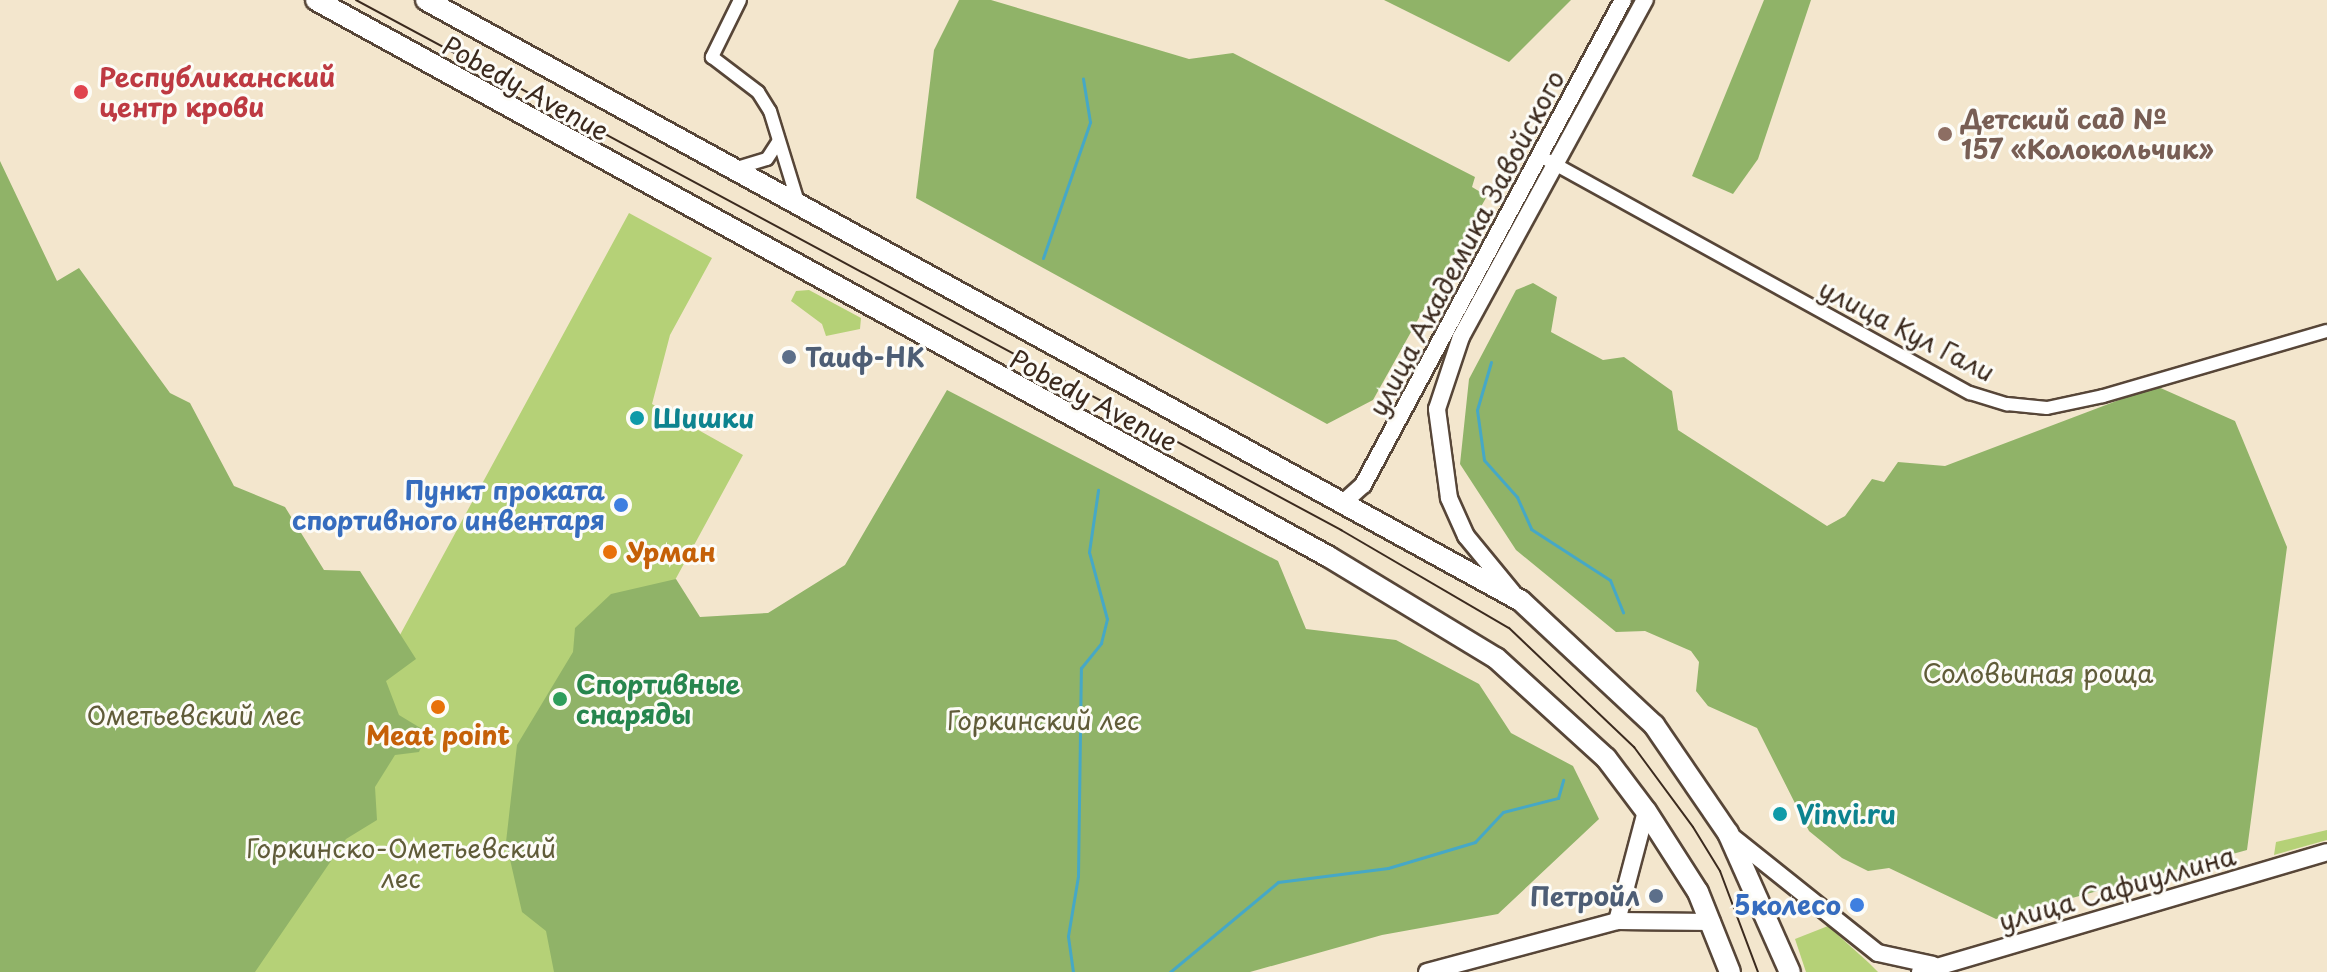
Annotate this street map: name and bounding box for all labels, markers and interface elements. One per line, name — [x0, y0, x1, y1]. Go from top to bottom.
street label: Pobedy Avenue — [438, 30, 614, 146]
place label: Республиканский центр крови — [99, 61, 335, 122]
street label: улица Академика Завойского — [1361, 63, 1571, 423]
marker: Республиканский центр крови — [70, 81, 92, 103]
place label: Детский сад № 157 «Колокольчик» — [1961, 103, 2216, 164]
marker: Детский сад № 157 «Колокольчик» — [1936, 125, 1954, 143]
street label: улица Кул Гали — [1812, 272, 2002, 388]
place label: Таиф-НК — [805, 341, 925, 373]
street label: Pobedy Avenue — [1005, 343, 1183, 457]
marker: Таиф-НК — [780, 348, 798, 366]
place label: Шишки — [653, 402, 755, 434]
marker: Шишки — [628, 409, 646, 427]
place label: Пункт проката спортивного инвентаря — [291, 474, 605, 536]
marker: Пункт проката спортивного инвентаря — [612, 496, 630, 514]
place label: Урман — [626, 536, 716, 568]
marker: Урман — [601, 543, 619, 561]
park label: Соловьиная роща — [1922, 657, 2154, 689]
place label: Спортивные снаряды — [576, 668, 740, 730]
marker: Спортивные снаряды — [551, 690, 569, 708]
marker: Meat point — [429, 698, 447, 716]
park label: Ометьевский лес — [86, 699, 302, 731]
park label: Горкинский лес — [946, 704, 1140, 736]
place label: Meat point — [366, 719, 510, 751]
place label: Vinvi.ru — [1796, 798, 1896, 830]
marker: Vinvi.ru — [1771, 805, 1789, 823]
park label: Горкинско-Ометьевский лес — [246, 832, 556, 894]
street label: улица Сафиуллина — [1994, 839, 2240, 937]
place label: Петройл — [1530, 880, 1640, 912]
marker: Петройл — [1647, 887, 1665, 905]
place label: 5колесо — [1734, 889, 1841, 921]
marker: 5колесо — [1848, 896, 1866, 914]

